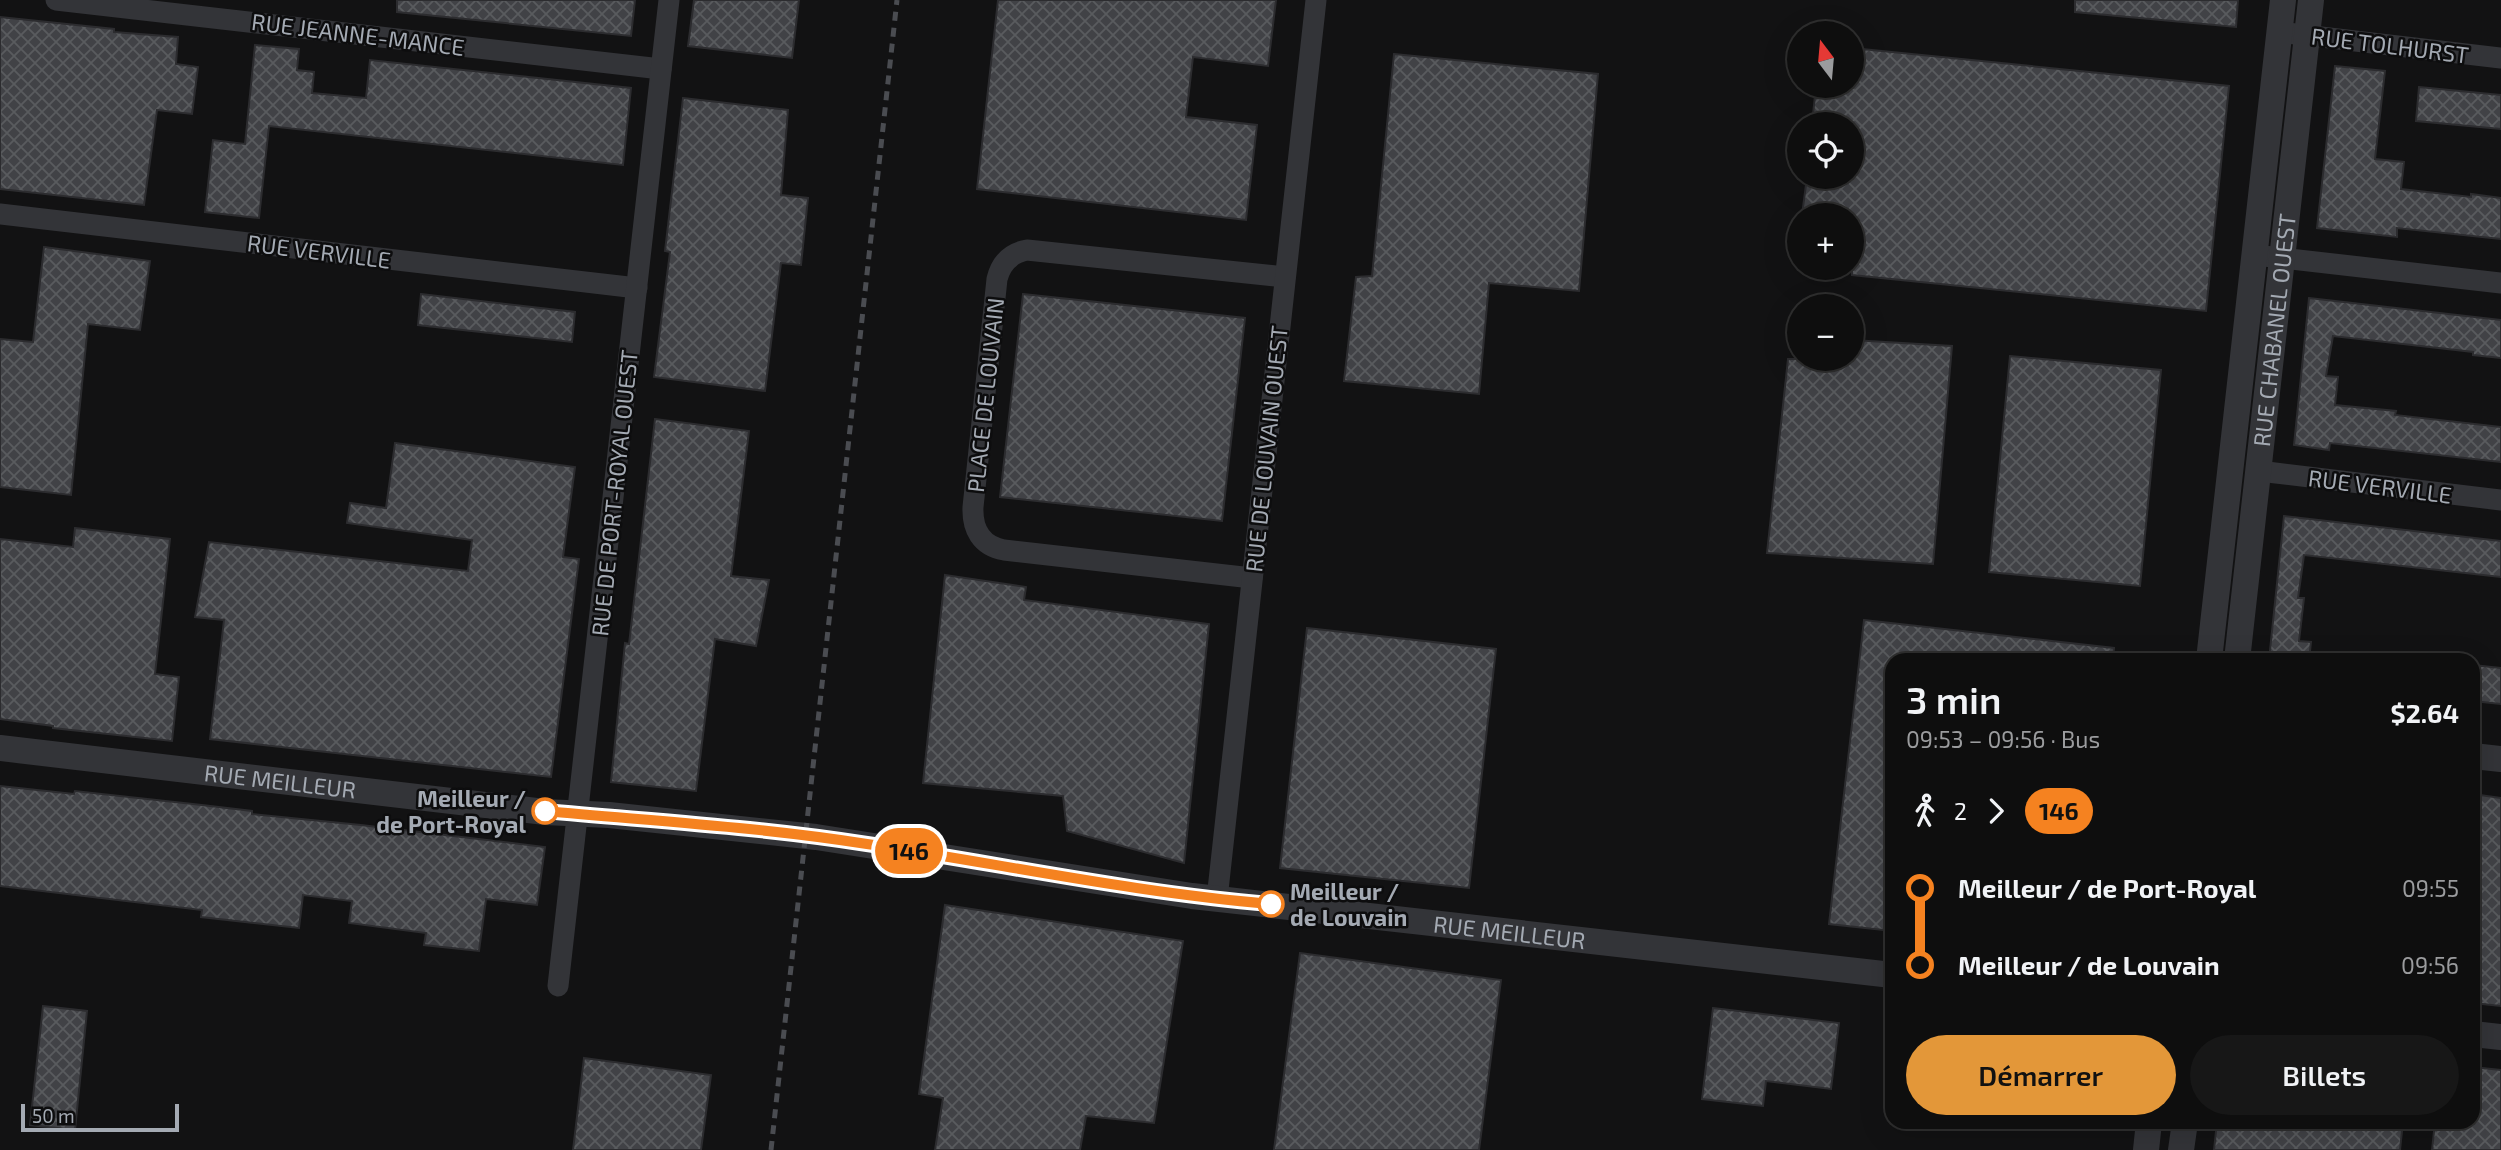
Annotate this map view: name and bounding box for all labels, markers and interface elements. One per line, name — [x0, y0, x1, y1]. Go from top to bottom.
street label: RUE JEANNE-MANCE — [250, 7, 466, 61]
north arrow — [1787, 21, 1864, 98]
map controls — [1787, 21, 1864, 371]
street label: RUE TOLHURST — [2310, 21, 2470, 69]
button: locate — [1787, 112, 1864, 189]
button: + — [1787, 203, 1864, 280]
street label: RUE CHABANEL OUEST — [2247, 212, 2301, 448]
street label: RUE VERVILLE — [246, 228, 392, 274]
button: − — [1787, 294, 1864, 371]
street label: PLACE DE LOUVAIN — [961, 296, 1009, 494]
street label: RUE DE LOUVAIN OUEST — [1239, 324, 1293, 574]
street label: RUE DE PORT-ROYAL OUEST — [585, 348, 643, 638]
street label: RUE VERVILLE — [2307, 463, 2453, 509]
text: 3 min — [1906, 676, 2002, 722]
text: $2.64 — [2391, 697, 2459, 728]
text: 09:53 – 09:56 · Bus — [1906, 725, 2100, 753]
street label: RUE MEILLEUR — [203, 758, 358, 804]
place label: Meilleur / de Port-Royal — [376, 784, 526, 838]
icon: walk — [1906, 792, 1944, 830]
icon: forward — [1977, 792, 2015, 830]
text: 146 — [2039, 796, 2079, 825]
text: 2 — [1954, 797, 1967, 825]
marker: Meilleur / de Port-Royal — [532, 798, 558, 824]
line badge: 146 — [869, 828, 949, 874]
text: 146 — [889, 836, 929, 865]
text: Meilleur / de Port-Royal — [1958, 872, 2256, 903]
text: 09:55 — [2402, 874, 2459, 902]
place label: Meilleur / de Louvain — [1290, 877, 1407, 931]
marker: Meilleur / de Louvain — [1258, 891, 1284, 917]
street label: RUE MEILLEUR — [1432, 909, 1587, 954]
text: Meilleur / de Louvain — [1958, 949, 2220, 980]
text: 09:56 — [2401, 951, 2459, 979]
button: Démarrer — [1906, 1035, 2176, 1115]
button: Billets — [2190, 1035, 2459, 1115]
scale bar — [21, 1101, 178, 1133]
text: 50 m — [32, 1104, 75, 1127]

